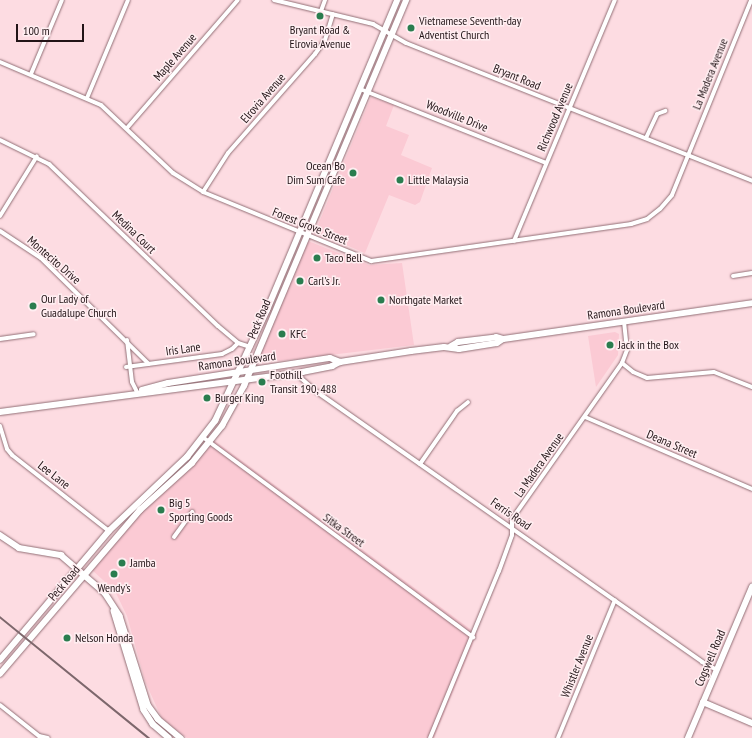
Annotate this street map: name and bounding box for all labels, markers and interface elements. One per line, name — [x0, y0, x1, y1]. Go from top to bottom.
marker: Bryant Road & Elrovia Avenue — [315, 11, 325, 21]
place label: Vietnamese Seventh-day Adventist Church — [419, 14, 521, 42]
scale bar — [18, 16, 86, 42]
text: 100 m — [23, 23, 50, 38]
place label: Bryant Road & Elrovia Avenue — [289, 23, 351, 51]
marker: Vietnamese Seventh-day Adventist Church — [406, 23, 416, 33]
street label: Maple Avenue — [150, 30, 200, 84]
street label: La Madera Avenue — [689, 36, 731, 112]
street label: Bryant Road — [491, 61, 543, 93]
street label: Elrovia Avenue — [237, 70, 289, 126]
street label: Richwood Avenue — [534, 80, 576, 154]
street label: Woodville Drive — [424, 97, 490, 135]
place label: Ocean Bo Dim Sum Cafe — [287, 159, 345, 187]
marker: Ocean Bo Dim Sum Cafe — [348, 168, 358, 178]
place label: Little Malaysia — [408, 173, 468, 187]
marker: Little Malaysia — [395, 175, 405, 185]
street label: Forest Grove Street — [270, 204, 350, 248]
street label: Medina Court — [109, 208, 159, 256]
street label: Montecito Drive — [24, 233, 84, 287]
place label: Taco Bell — [325, 251, 362, 265]
marker: Taco Bell — [312, 253, 322, 263]
place label: Carl's Jr. — [308, 274, 340, 288]
marker: Carl's Jr. — [295, 276, 305, 286]
place label: Our Lady of Guadalupe Church — [41, 292, 116, 320]
place label: Northgate Market — [389, 293, 462, 307]
marker: Northgate Market — [376, 295, 386, 305]
street label: Peck Road — [244, 297, 274, 341]
street label: Ramona Boulevard — [587, 297, 665, 323]
marker: Our Lady of Guadalupe Church — [28, 301, 38, 311]
place label: KFC — [290, 327, 306, 341]
marker: KFC — [277, 329, 287, 339]
place label: Jack in the Box — [618, 338, 679, 352]
street label: Iris Lane — [165, 339, 201, 359]
marker: Jack in the Box — [605, 340, 615, 350]
street label: Ramona Boulevard — [198, 348, 276, 374]
place label: Foothill Transit 190, 488 — [270, 368, 337, 396]
marker: Foothill Transit 190, 488 — [257, 377, 267, 387]
place label: Burger King — [215, 391, 264, 405]
marker: Burger King — [202, 393, 212, 403]
street label: Deana Street — [645, 427, 699, 461]
street label: La Madera Avenue — [511, 430, 567, 500]
street label: Lee Lane — [35, 458, 73, 492]
street label: Ferris Road — [488, 495, 534, 533]
place label: Big 5 Sporting Goods — [169, 496, 233, 524]
marker: Big 5 Sporting Goods — [156, 505, 166, 515]
street label: Sitka Street — [320, 510, 368, 550]
place label: Jamba — [130, 556, 156, 570]
marker: Jamba — [117, 558, 127, 568]
street label: Peck Road — [45, 562, 83, 604]
marker: Wendy's — [109, 569, 119, 579]
place label: Wendy's — [97, 581, 131, 595]
street label: Cogswell Road — [692, 628, 728, 688]
place label: Nelson Honda — [75, 631, 133, 645]
street label: Whistler Avenue — [558, 632, 596, 700]
marker: Nelson Honda — [62, 633, 72, 643]

